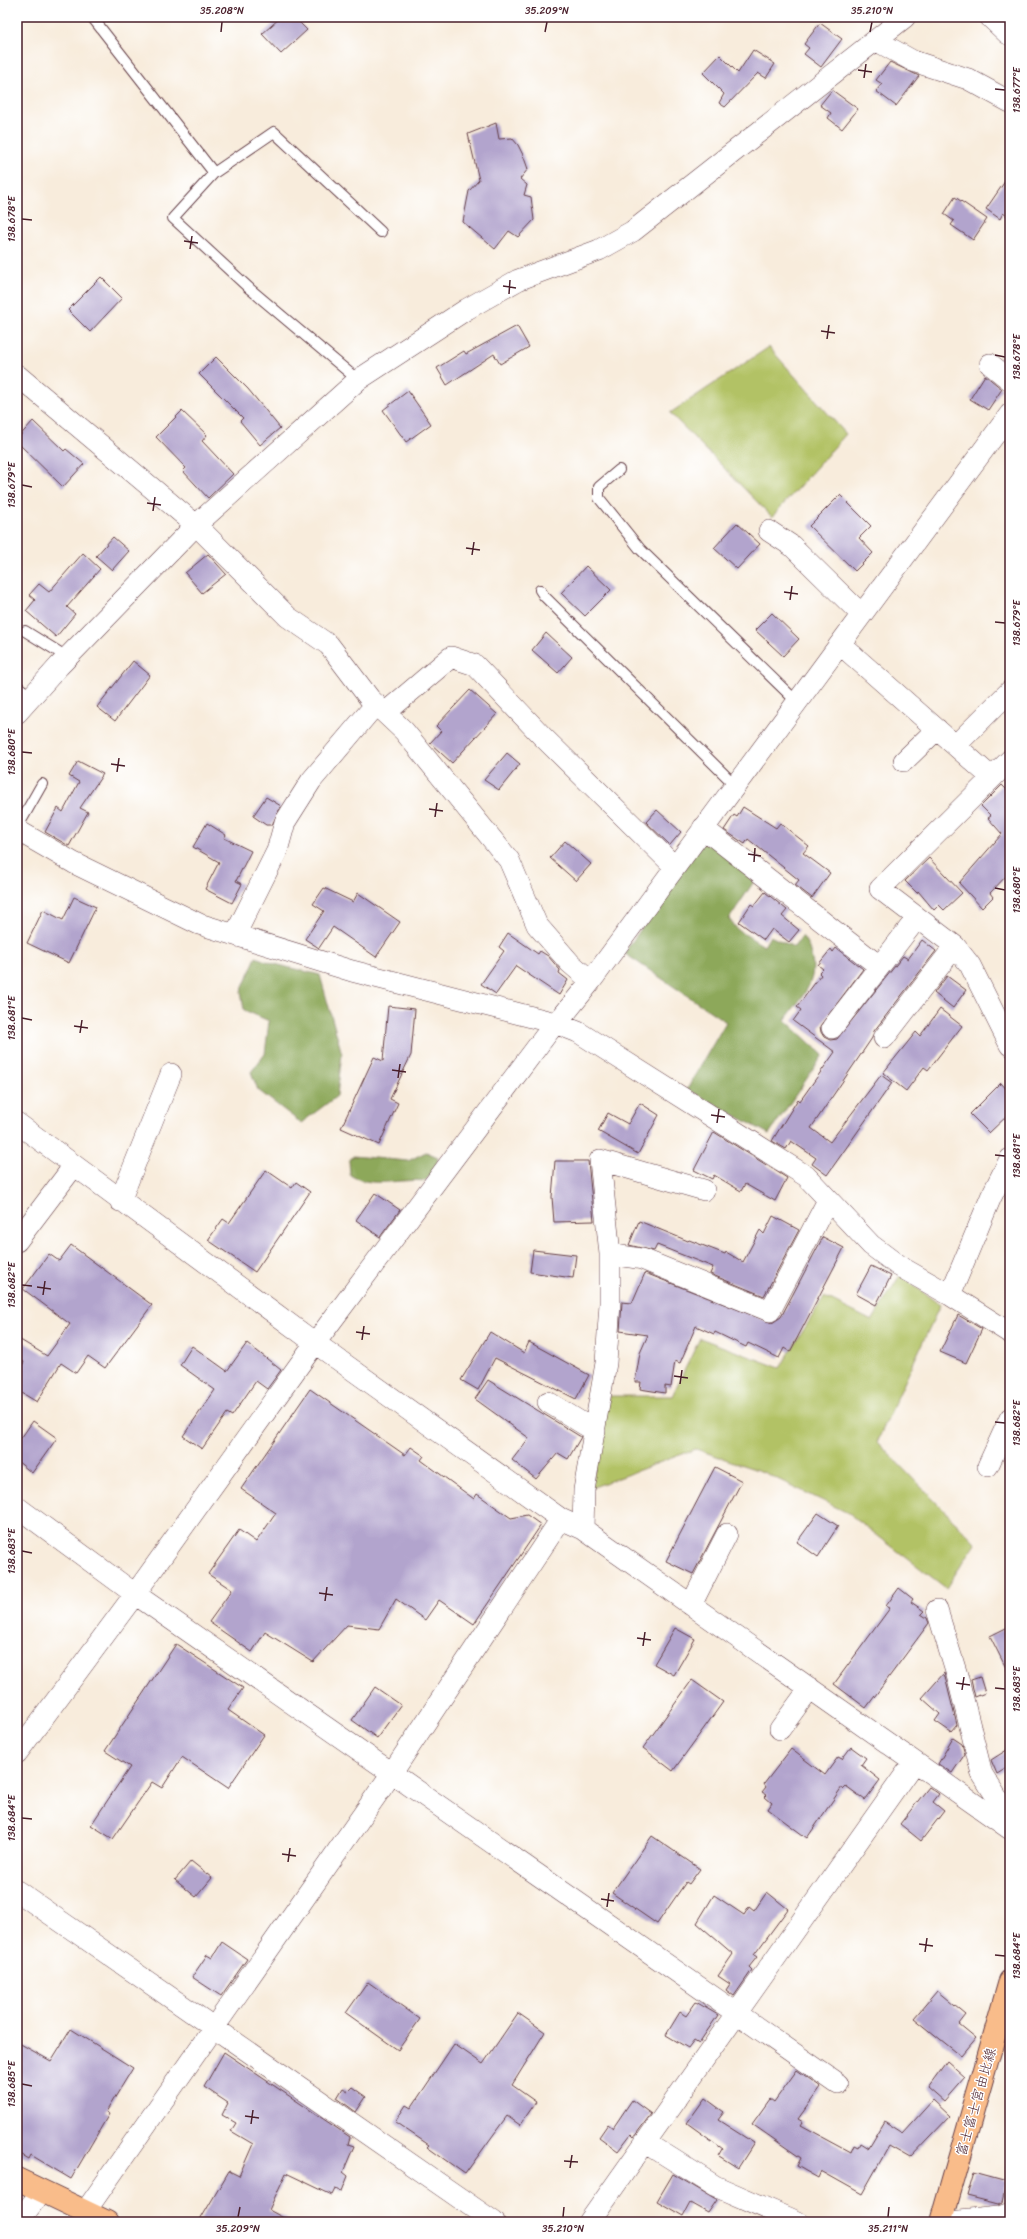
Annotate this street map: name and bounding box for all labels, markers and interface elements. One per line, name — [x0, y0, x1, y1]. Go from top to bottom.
text: 35.208°N — [200, 2, 244, 20]
text: 35.209°N — [525, 2, 569, 20]
text: 35.210°N — [851, 2, 893, 20]
text: 138.677°E — [1008, 66, 1026, 113]
text: 138.678°E — [3, 195, 21, 242]
text: 138.678°E — [1008, 333, 1026, 380]
text: 138.679°E — [3, 460, 21, 508]
text: 138.679°E — [1008, 598, 1026, 646]
text: 138.680°E — [3, 727, 21, 775]
text: 138.680°E — [1008, 865, 1026, 913]
text: 138.681°E — [3, 994, 21, 1040]
text: 138.681°E — [1008, 1132, 1026, 1178]
text: 138.682°E — [3, 1260, 21, 1308]
text: 138.682°E — [1008, 1398, 1026, 1446]
text: 138.683°E — [3, 1527, 21, 1574]
text: 138.683°E — [1008, 1665, 1026, 1712]
text: 138.684°E — [3, 1793, 21, 1841]
text: 138.684°E — [1008, 1931, 1026, 1979]
street label: 富士富士宮由比線 — [949, 2045, 1003, 2159]
text: 138.685°E — [3, 2059, 21, 2107]
text: 35.209°N — [216, 2220, 260, 2238]
text: 35.210°N — [542, 2220, 584, 2238]
text: 35.211°N — [868, 2220, 908, 2238]

